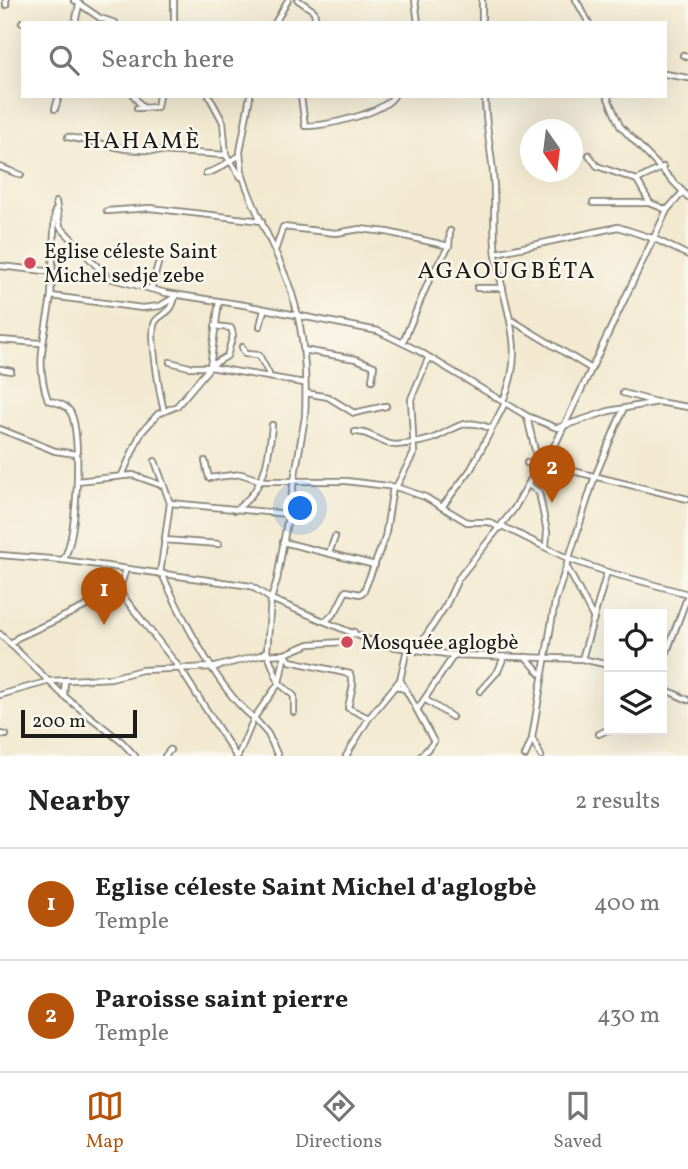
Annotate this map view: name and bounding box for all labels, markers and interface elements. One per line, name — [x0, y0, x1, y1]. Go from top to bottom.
search box — [21, 21, 667, 98]
icon: search — [45, 41, 83, 79]
text: Search here — [101, 42, 234, 78]
north arrow — [520, 119, 583, 182]
district label: HAHAMÈ — [83, 125, 201, 159]
place label: Eglise céleste Saint Michel sedje zebe — [44, 238, 217, 291]
marker: Eglise céleste Saint Michel sedje zebe — [22, 255, 38, 271]
district label: AGAOUGBÉTA — [417, 255, 597, 289]
pin: 2 — [529, 445, 575, 503]
your location — [283, 491, 317, 525]
pin: 1 — [81, 567, 127, 625]
map controls — [604, 609, 667, 735]
button: locate — [604, 609, 667, 672]
place label: Mosquée aglogbè — [361, 629, 519, 658]
marker: Mosquée aglogbè — [339, 634, 355, 650]
button: layers — [604, 672, 667, 735]
scale bar — [21, 707, 136, 739]
text: 200 m — [32, 709, 86, 735]
text: Nearby — [28, 781, 130, 823]
text: 2 results — [575, 786, 660, 818]
text: Eglise céleste Saint Michel d'aglogbè — [95, 870, 537, 906]
text: 1 — [46, 888, 56, 920]
text: 400 m — [594, 888, 660, 920]
text: Temple — [95, 906, 169, 938]
text: Paroisse saint pierre — [95, 982, 348, 1018]
text: 2 — [45, 1000, 57, 1032]
text: 430 m — [597, 1000, 660, 1032]
text: Temple — [95, 1018, 169, 1050]
tab: Map — [86, 1087, 124, 1155]
tab: Directions — [295, 1087, 382, 1155]
tab: Saved — [553, 1087, 602, 1155]

